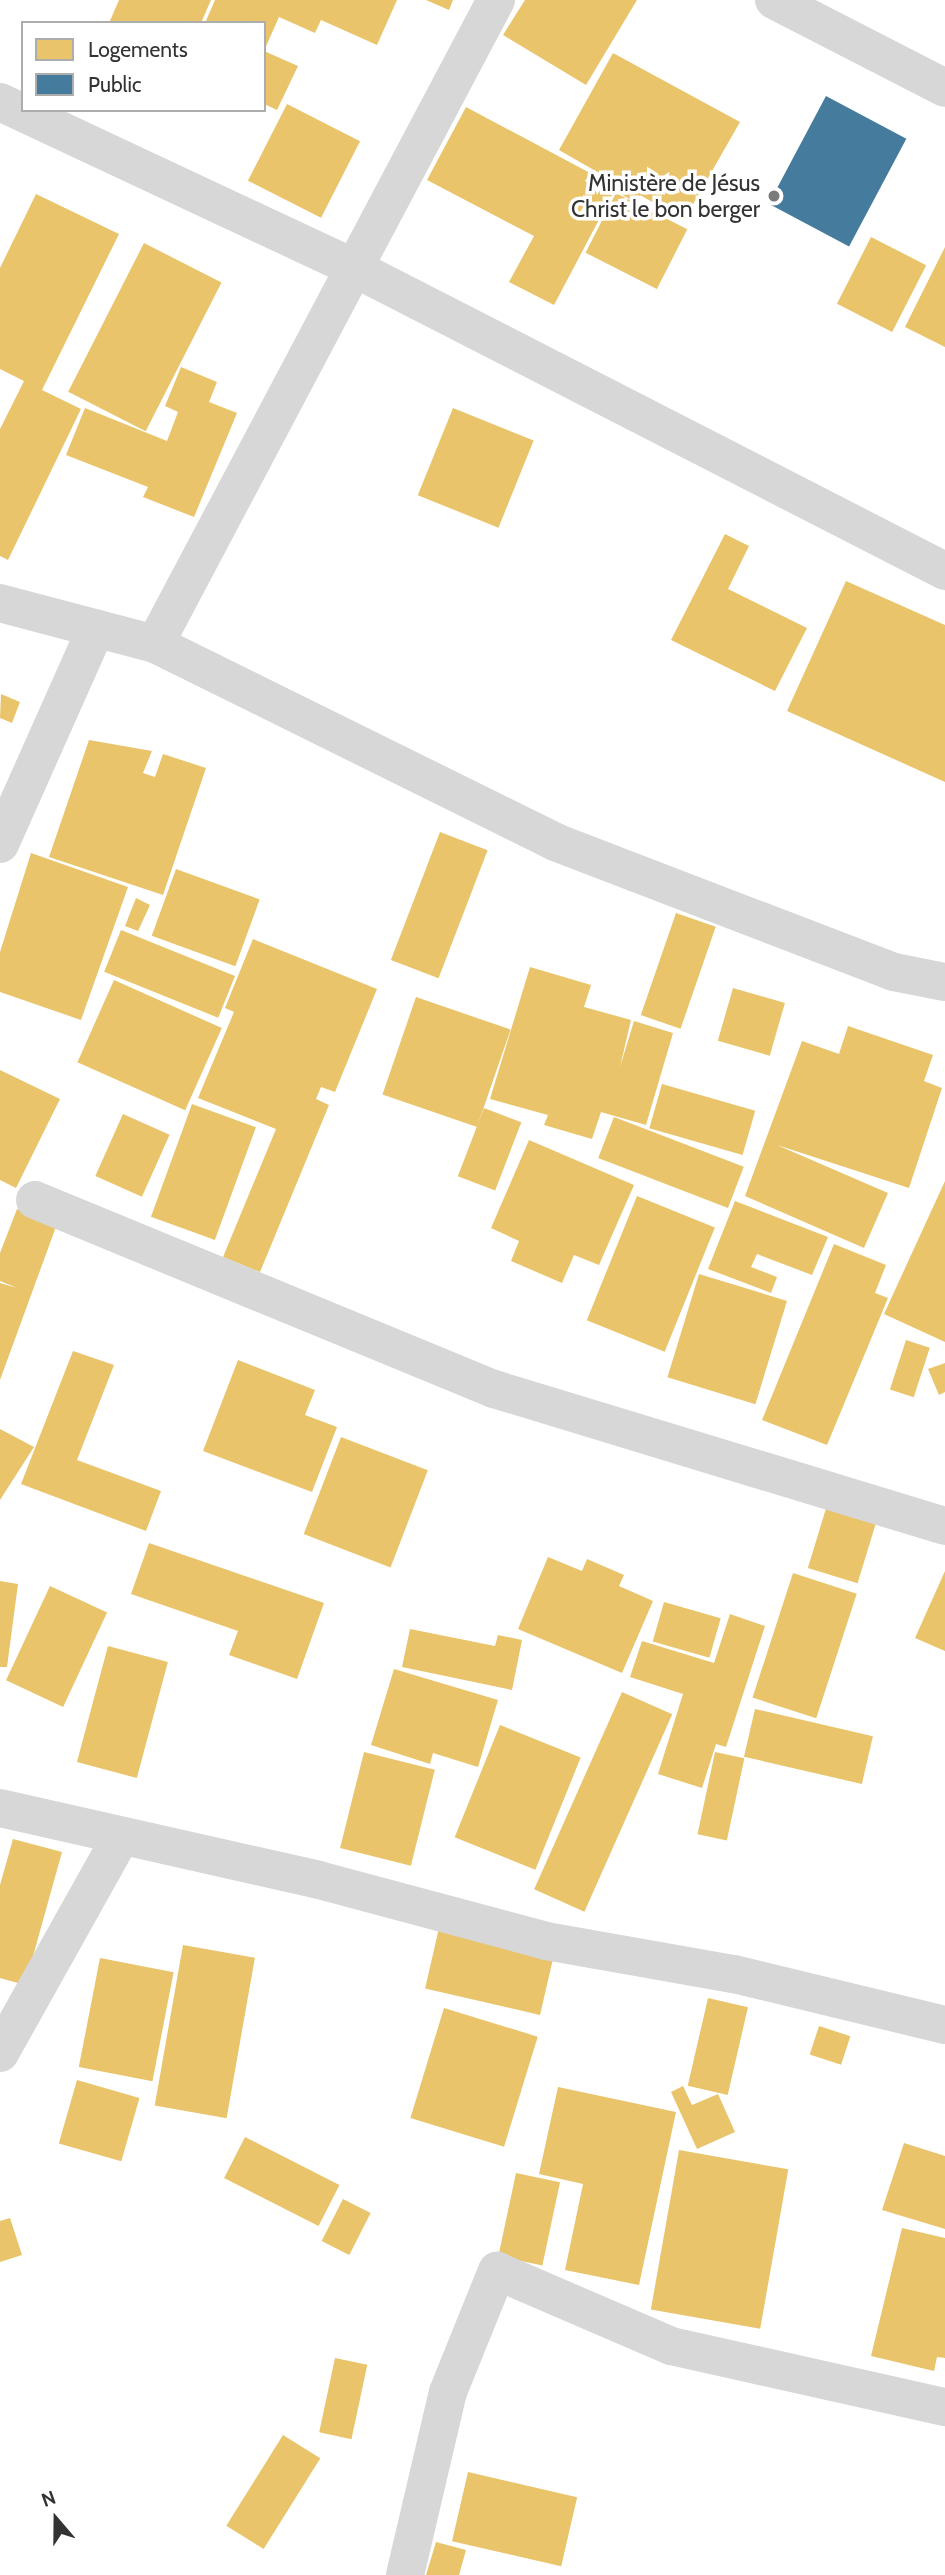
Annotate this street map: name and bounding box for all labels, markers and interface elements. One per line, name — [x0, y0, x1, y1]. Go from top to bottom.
legend — [21, 21, 266, 112]
text: Logements — [88, 37, 188, 62]
text: Public — [88, 72, 142, 97]
place label: Ministère de Jésus Christ le bon berger — [571, 169, 760, 223]
marker: Ministère de Jésus Christ le bon berger — [766, 188, 782, 204]
north arrow — [21, 2484, 91, 2554]
text: N — [38, 2486, 59, 2512]

